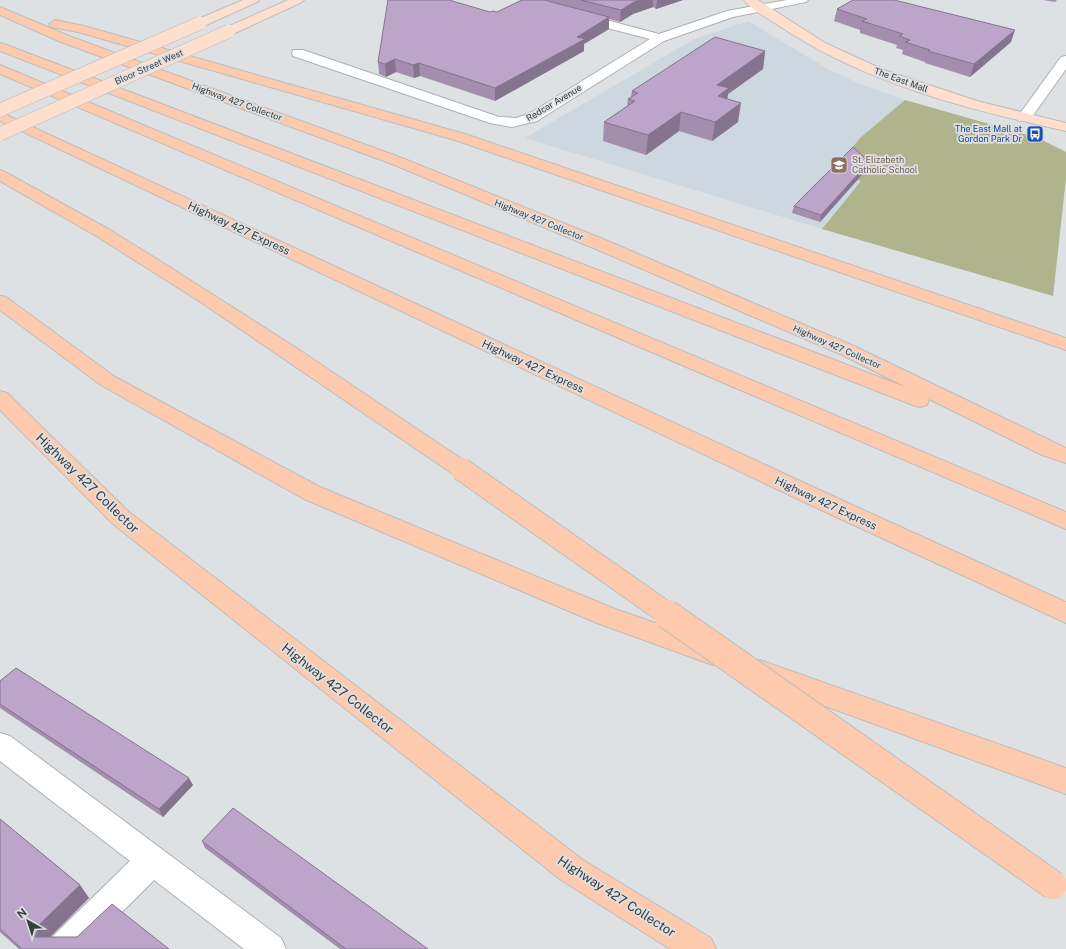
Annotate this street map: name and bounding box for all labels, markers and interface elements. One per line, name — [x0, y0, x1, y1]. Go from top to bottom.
street label: Bloor Street West — [113, 46, 185, 87]
street label: The East Mall — [873, 65, 930, 94]
street label: Highway 427 Collector — [191, 80, 284, 123]
street label: Redcar Avenue — [524, 82, 584, 123]
place label: The East Mall at Gordon Park Dr — [955, 123, 1022, 144]
bus stop icon: The East Mall at Gordon Park Dr — [1025, 124, 1045, 144]
place label: St. Elizabeth Catholic School — [852, 154, 918, 175]
school or university icon: St. Elizabeth Catholic School — [829, 155, 849, 175]
street label: Highway 427 Collector — [493, 197, 586, 243]
street label: Highway 427 Express — [186, 199, 292, 257]
street label: Highway 427 Collector — [791, 322, 883, 371]
street label: Highway 427 Express — [480, 337, 586, 395]
street label: Highway 427 Collector — [33, 430, 142, 537]
street label: Highway 427 Express — [773, 474, 879, 532]
street label: Highway 427 Collector — [279, 640, 396, 737]
street label: Highway 427 Collector — [555, 853, 678, 940]
north arrow — [8, 901, 48, 941]
text: N — [15, 906, 29, 921]

